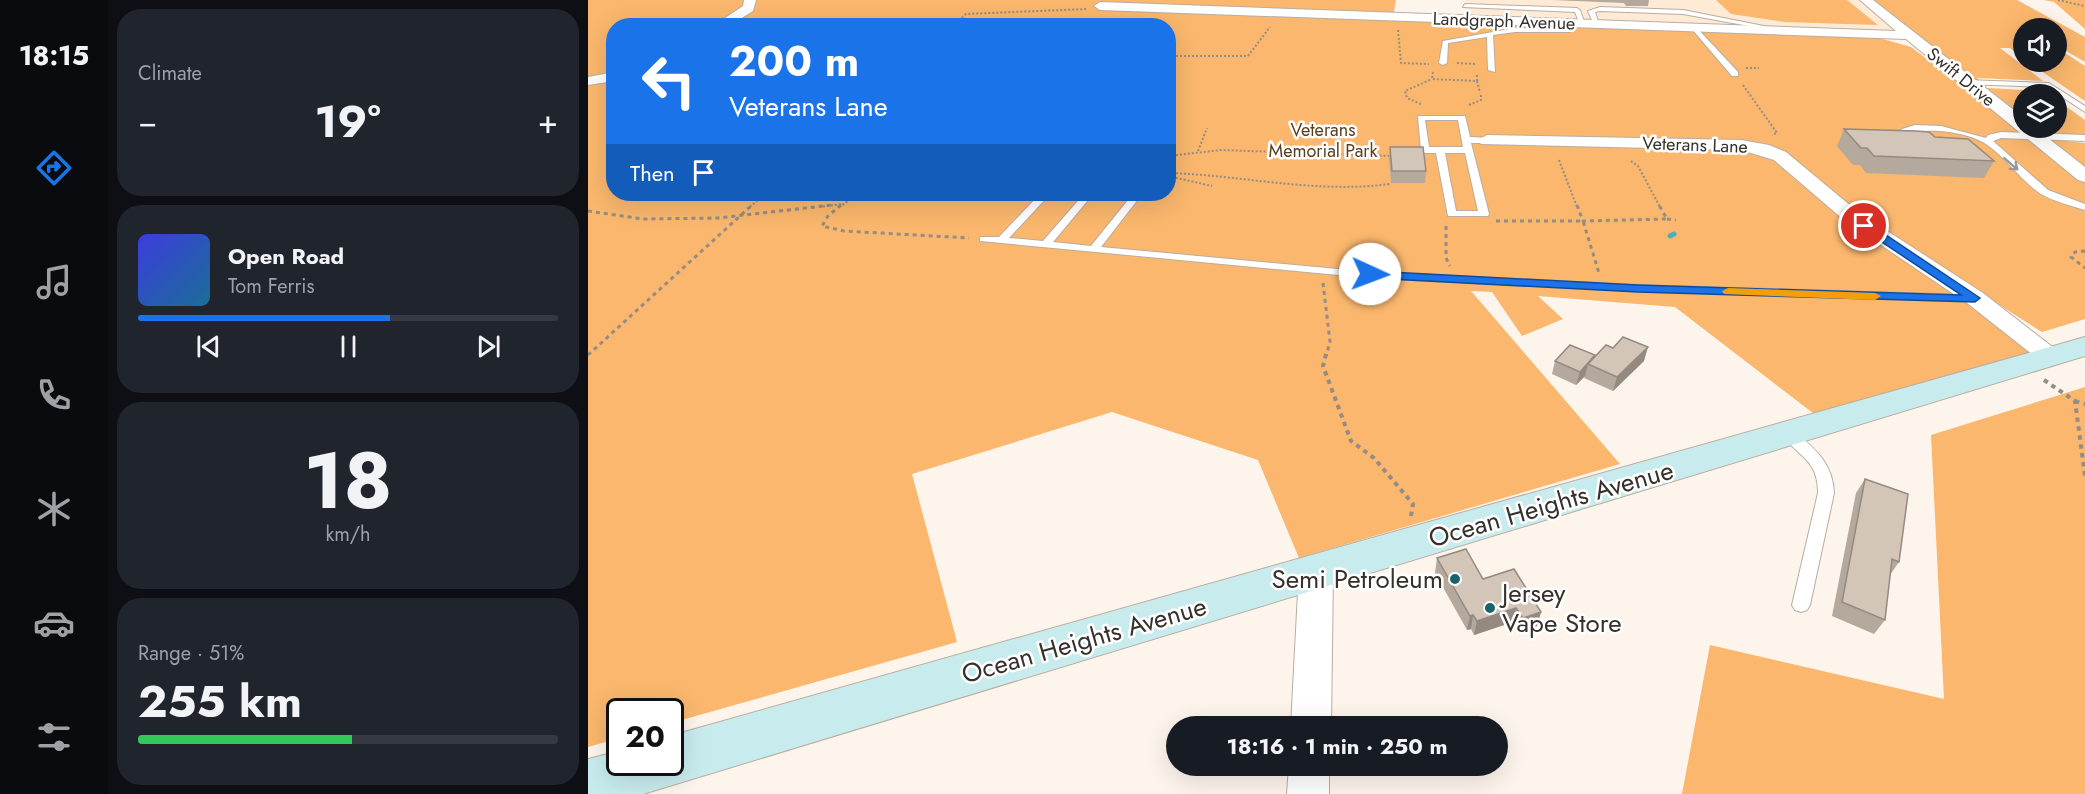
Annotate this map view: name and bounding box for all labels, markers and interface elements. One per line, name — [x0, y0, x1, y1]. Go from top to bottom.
street label: Landgraph Avenue — [1432, 6, 1576, 36]
map controls — [2013, 18, 2067, 138]
button: sound — [2013, 18, 2067, 72]
text: 200 m — [729, 31, 859, 92]
text: 18:15 — [19, 36, 89, 75]
street label: Swift Drive — [1921, 41, 2001, 113]
icon: left — [630, 42, 708, 120]
text: Climate — [138, 59, 202, 88]
button: layers — [2013, 84, 2067, 138]
text: Veterans Lane — [729, 87, 888, 126]
text: 19° — [314, 89, 381, 154]
text: − — [138, 98, 157, 145]
text: + — [538, 98, 558, 145]
park label: Veterans Memorial Park — [1269, 117, 1377, 164]
street label: Veterans Lane — [1642, 130, 1748, 160]
icon: directions — [33, 147, 75, 189]
icon: arrive — [687, 156, 720, 189]
text: Then — [630, 157, 675, 189]
one-way arrow — [2003, 157, 2019, 170]
pin — [1838, 200, 1889, 251]
icon: arrive — [1847, 209, 1880, 242]
text: Open Road — [228, 240, 344, 272]
position arrow — [1338, 242, 1402, 306]
icon: music — [33, 261, 75, 303]
text: Tom Ferris — [228, 272, 315, 301]
icon: previous — [192, 330, 225, 363]
icon: pause — [332, 330, 365, 363]
icon: next — [472, 330, 505, 363]
icon: phone — [33, 374, 75, 416]
text: 18 — [304, 425, 392, 537]
street label: Ocean Heights Avenue — [1424, 451, 1678, 557]
icon: climate — [33, 488, 75, 530]
text: km/h — [325, 520, 371, 549]
place label: Semi Petroleum — [1271, 560, 1443, 598]
marker: Semi Petroleum — [1448, 572, 1462, 586]
place label: Jersey Vape Store — [1499, 574, 1622, 642]
street label: Ocean Heights Avenue — [957, 587, 1211, 693]
marker: Jersey Vape Store — [1483, 601, 1497, 615]
icon: car — [33, 602, 75, 644]
text: Range · 51% — [138, 639, 244, 668]
text: 255 km — [138, 669, 302, 734]
speed limit sign: 20 — [606, 698, 684, 776]
icon: filters — [33, 716, 75, 758]
text: 18:16 · 1 min · 250 m — [1227, 730, 1447, 762]

